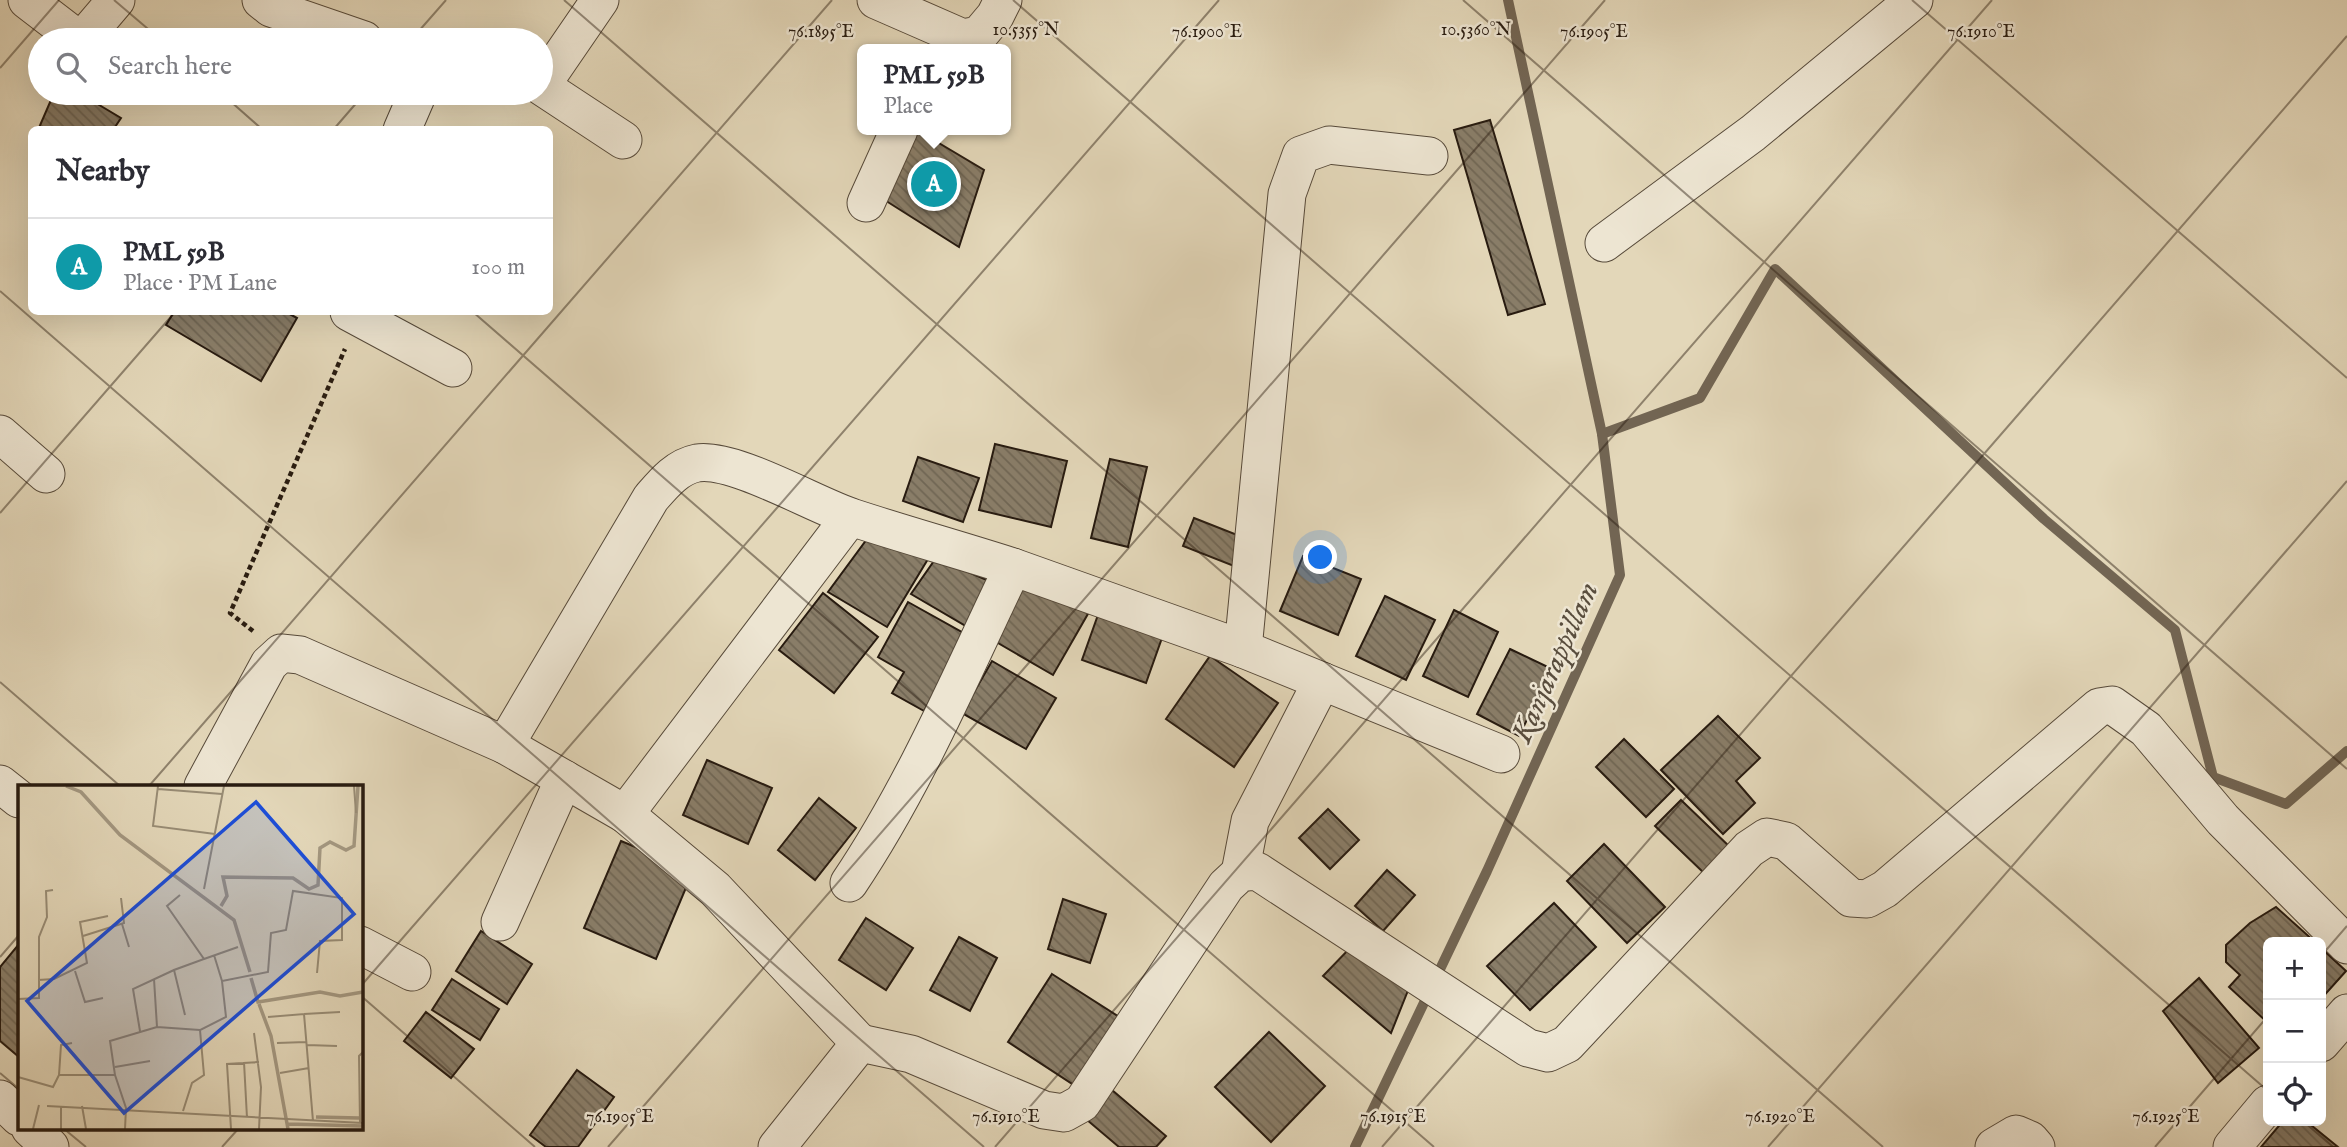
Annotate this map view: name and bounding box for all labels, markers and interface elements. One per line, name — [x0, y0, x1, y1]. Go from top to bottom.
text: 10.5355°N — [993, 19, 1060, 42]
text: 10.5360°N — [1441, 19, 1512, 42]
text: 76.1895°E — [788, 21, 854, 44]
text: 76.1900°E — [1172, 21, 1242, 44]
text: 76.1905°E — [1560, 21, 1628, 44]
text: 76.1910°E — [1947, 21, 2015, 44]
search box — [28, 28, 553, 105]
popup — [857, 44, 1011, 135]
icon: search — [52, 48, 90, 86]
text: Search here — [108, 50, 232, 83]
text: PML 59B — [883, 59, 985, 92]
text: Place — [883, 92, 933, 121]
text: Nearby — [56, 153, 149, 191]
pin: A — [911, 158, 957, 210]
text: PML 59B — [123, 236, 225, 269]
text: A — [71, 253, 87, 282]
text: 100 m — [471, 253, 525, 282]
text: Place · PM Lane — [123, 269, 277, 298]
your location — [1303, 540, 1337, 574]
water label: Kanjarappillam — [1503, 577, 1608, 750]
inset map — [18, 785, 362, 1130]
map controls — [2263, 937, 2326, 1126]
button: + — [2263, 937, 2326, 1000]
button: − — [2263, 1000, 2326, 1063]
button: locate — [2263, 1063, 2326, 1126]
text: 76.1905°E — [586, 1106, 654, 1129]
text: 76.1910°E — [972, 1106, 1040, 1129]
text: 76.1915°E — [1360, 1106, 1426, 1129]
text: 76.1920°E — [1745, 1106, 1815, 1129]
text: 76.1925°E — [2132, 1106, 2200, 1129]

